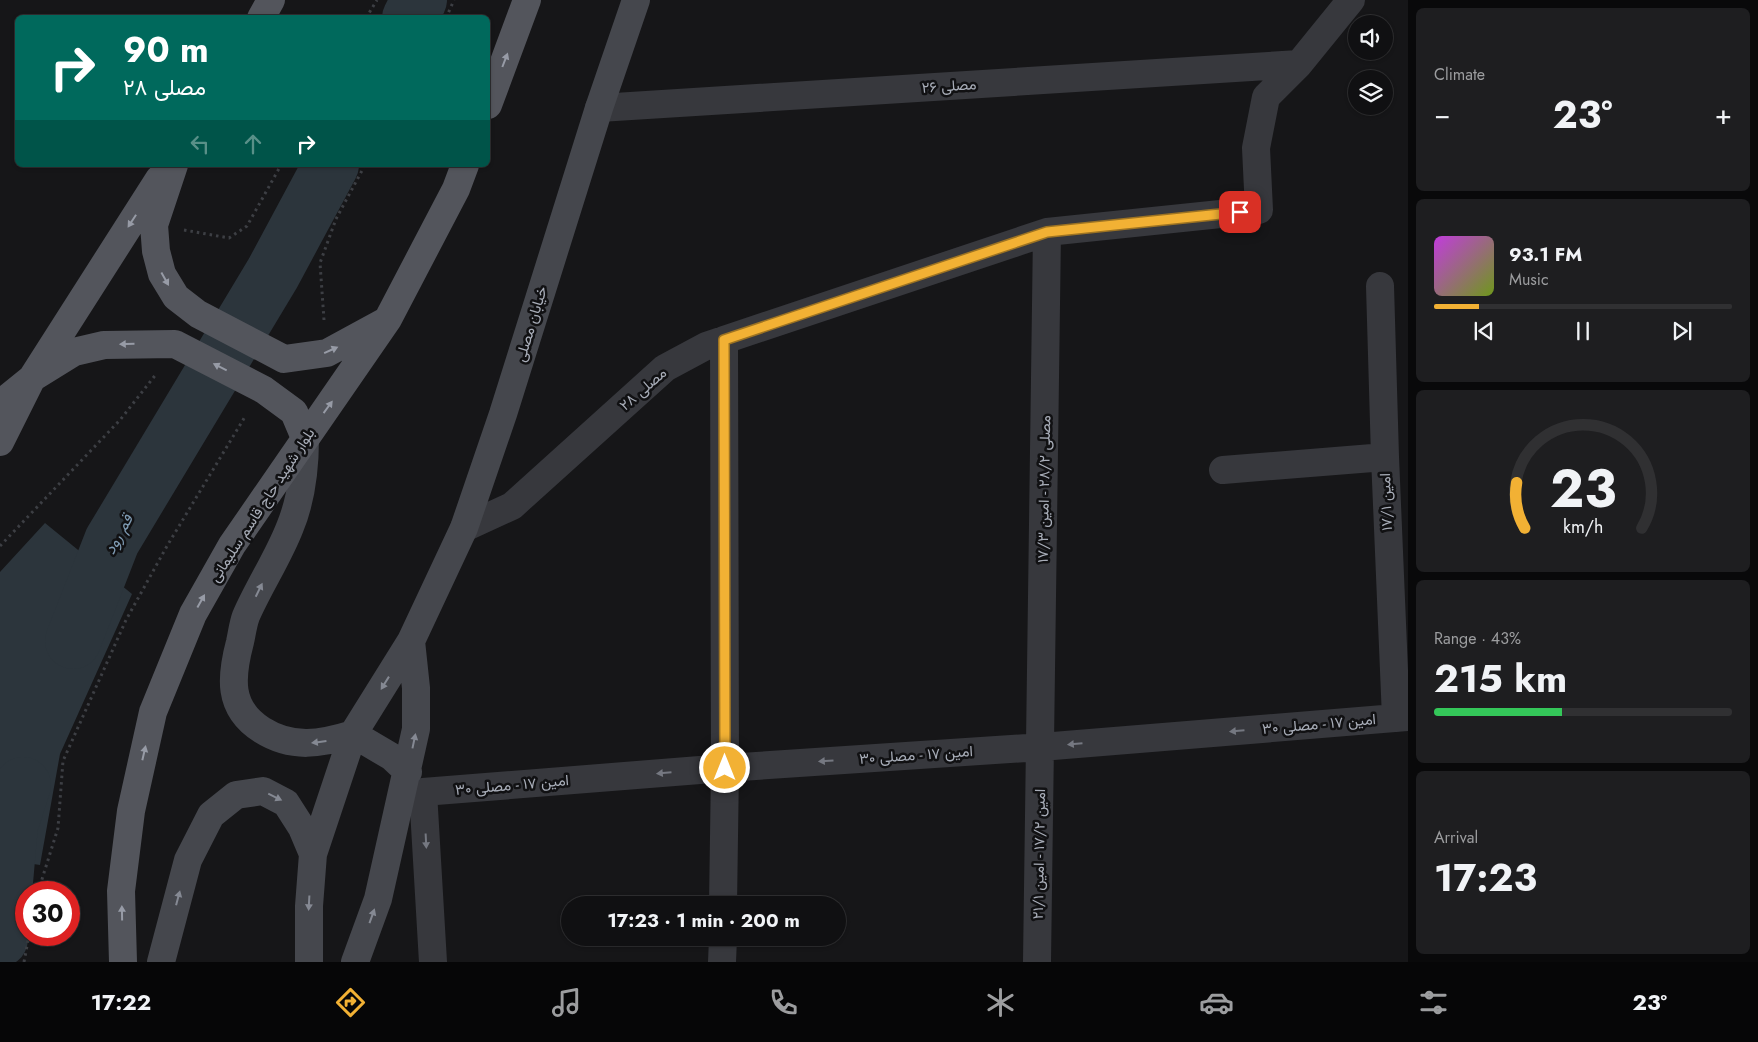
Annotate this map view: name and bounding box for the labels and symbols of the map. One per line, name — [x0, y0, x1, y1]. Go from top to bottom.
one-way arrow — [502, 52, 509, 67]
street label: مصلی ۲۶ — [921, 73, 977, 99]
pin — [1219, 191, 1261, 233]
one-way arrow — [127, 214, 137, 227]
one-way arrow — [161, 271, 169, 286]
street label: خیابان مصلی — [509, 284, 553, 364]
one-way arrow — [118, 341, 134, 349]
one-way arrow — [324, 345, 339, 354]
street label: مصلی ۲۸ — [614, 362, 672, 416]
one-way arrow — [213, 363, 228, 371]
one-way arrow — [323, 400, 333, 414]
street label: مصلی ۲۸/۲ - امین ۱۷/۳ — [1032, 415, 1056, 563]
street label: بلوار شهید حاج قاسم سلیمانی — [204, 424, 320, 586]
street label: امین ۱۷/۱ — [1374, 473, 1398, 531]
water label: قم رود — [98, 509, 139, 558]
one-way arrow — [255, 583, 263, 597]
one-way arrow — [196, 594, 205, 608]
one-way arrow — [381, 676, 390, 689]
street label: امین ۱۷ - مصلی ۳۰ — [1261, 708, 1377, 740]
one-way arrow — [1229, 727, 1245, 735]
one-way arrow — [410, 734, 418, 749]
one-way arrow — [311, 738, 327, 746]
street label: امین ۱۷ - مصلی ۳۰ — [858, 740, 974, 770]
one-way arrow — [1067, 740, 1083, 748]
position arrow — [698, 741, 750, 793]
one-way arrow — [140, 745, 148, 760]
one-way arrow — [818, 758, 834, 766]
street label: امین ۱۷ - مصلی ۳۰ — [454, 769, 570, 801]
one-way arrow — [656, 769, 672, 777]
street label: امین ۱۷/۲ - امین ۲۱/۱ — [1027, 788, 1051, 920]
one-way arrow — [268, 793, 282, 801]
one-way arrow — [423, 833, 431, 849]
speed limit sign: 30 — [15, 881, 80, 946]
one-way arrow — [174, 890, 182, 905]
one-way arrow — [305, 895, 313, 911]
one-way arrow — [118, 905, 126, 921]
one-way arrow — [369, 909, 376, 924]

